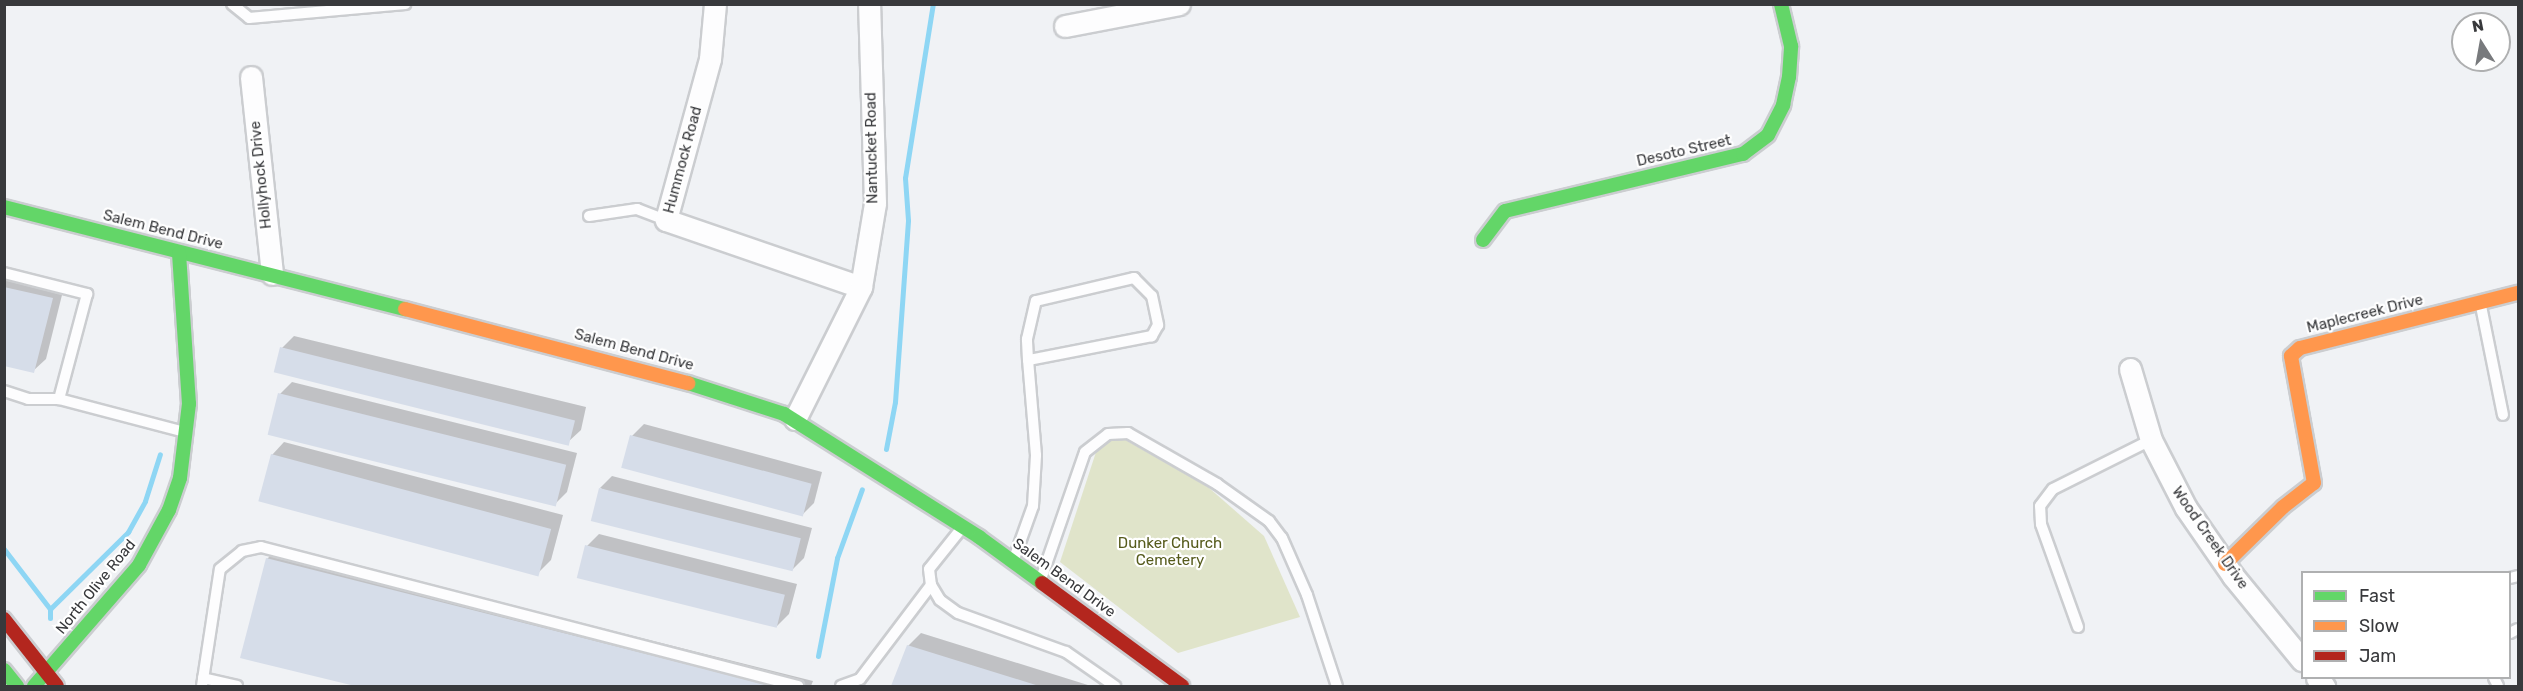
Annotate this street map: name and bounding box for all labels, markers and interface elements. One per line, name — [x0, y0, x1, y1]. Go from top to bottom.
north arrow — [2451, 12, 2511, 72]
text: N — [2470, 15, 2485, 36]
street label: Nantucket Road — [862, 92, 882, 204]
street label: Hummock Road — [660, 104, 706, 216]
street label: Hollyhock Drive — [246, 120, 276, 230]
street label: Desoto Street — [1635, 131, 1733, 171]
street label: Salem Bend Drive — [101, 206, 225, 254]
street label: Maplecreek Drive — [2305, 291, 2425, 337]
street label: Salem Bend Drive — [572, 325, 696, 375]
street label: Wood Creek Drive — [2168, 483, 2252, 593]
park label: Dunker Church Cemetery — [1118, 534, 1222, 569]
street label: Salem Bend Drive — [1009, 535, 1119, 621]
street label: North Olive Road — [52, 536, 140, 638]
legend — [2301, 571, 2511, 679]
text: Fast — [2359, 585, 2395, 607]
text: Slow — [2359, 615, 2399, 637]
text: Jam — [2359, 645, 2396, 667]

